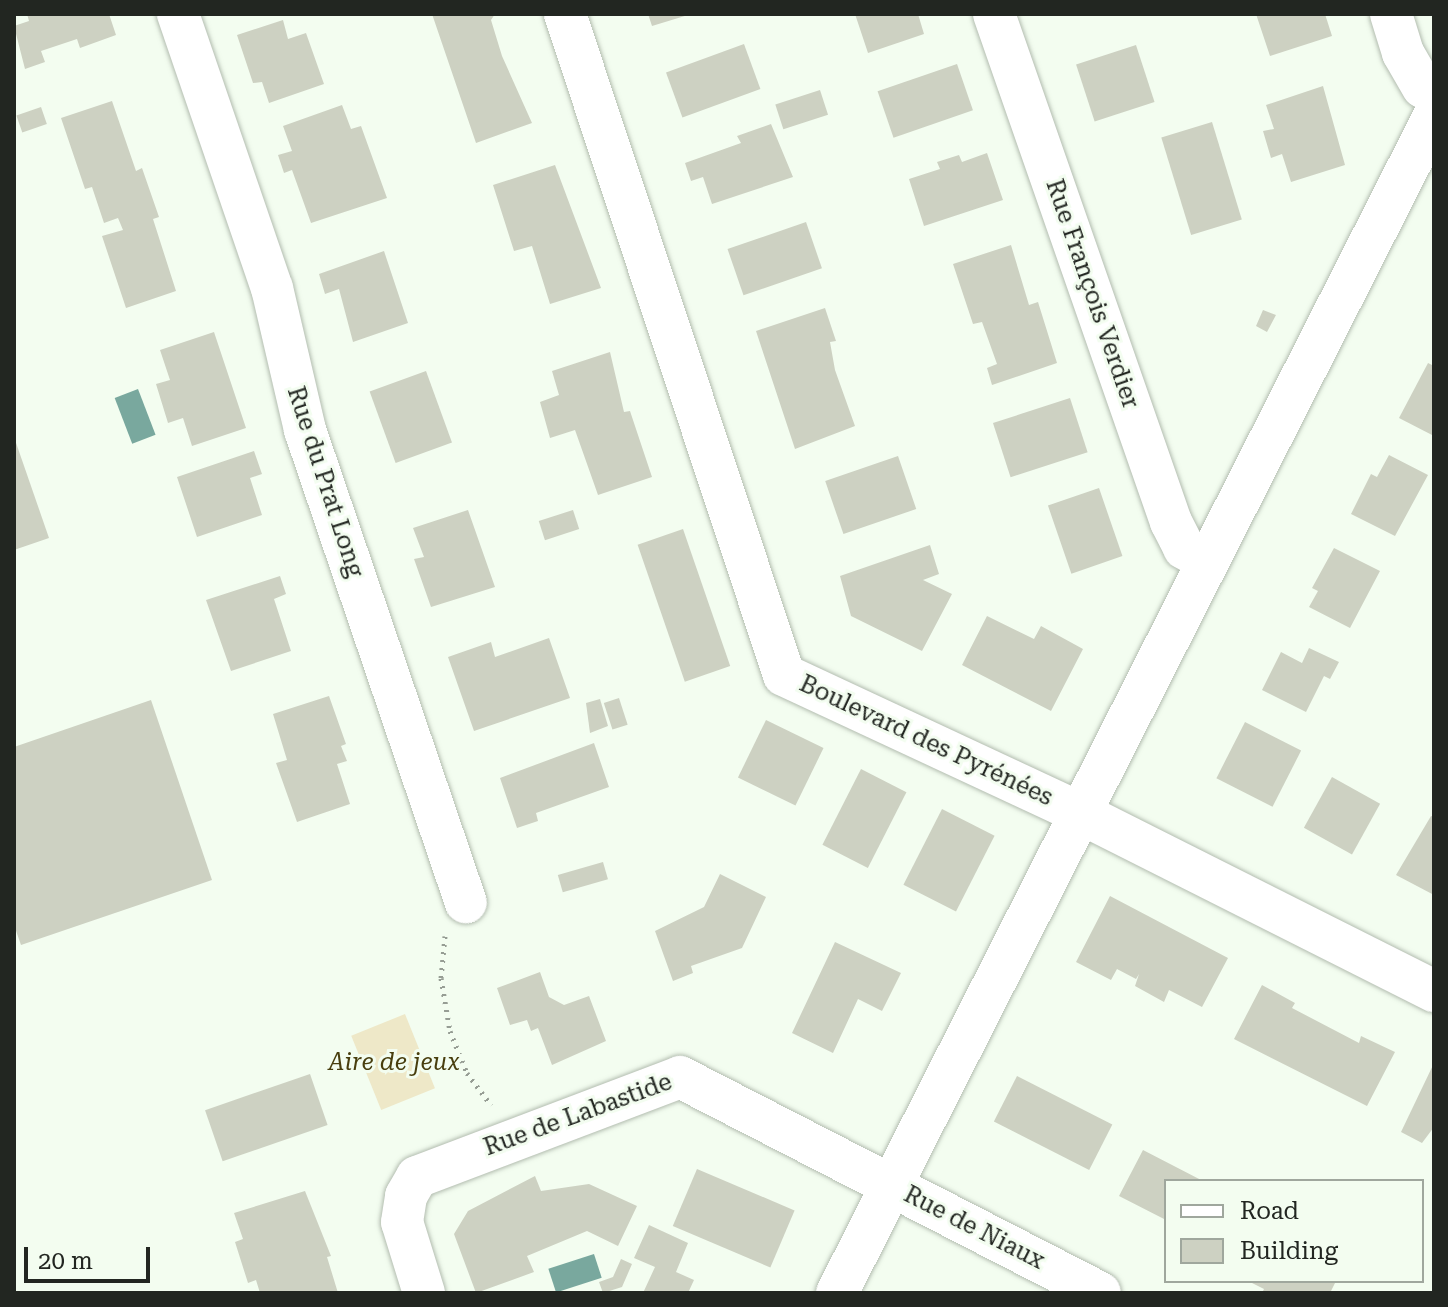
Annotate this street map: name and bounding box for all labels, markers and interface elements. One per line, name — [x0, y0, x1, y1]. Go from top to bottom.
street label: Rue François Verdier — [1039, 176, 1145, 412]
street label: Rue du Prat Long — [281, 383, 369, 581]
street label: Boulevard des Pyrénées — [795, 670, 1057, 812]
park label: Aire de jeux — [328, 1049, 460, 1077]
street label: Rue de Labastide — [480, 1068, 676, 1162]
legend — [1164, 1179, 1424, 1283]
street label: Rue de Niaux — [899, 1180, 1049, 1276]
text: Road — [1240, 1197, 1299, 1225]
scale bar — [28, 1231, 154, 1281]
text: Building — [1240, 1237, 1338, 1265]
text: 20 m — [38, 1247, 93, 1275]

